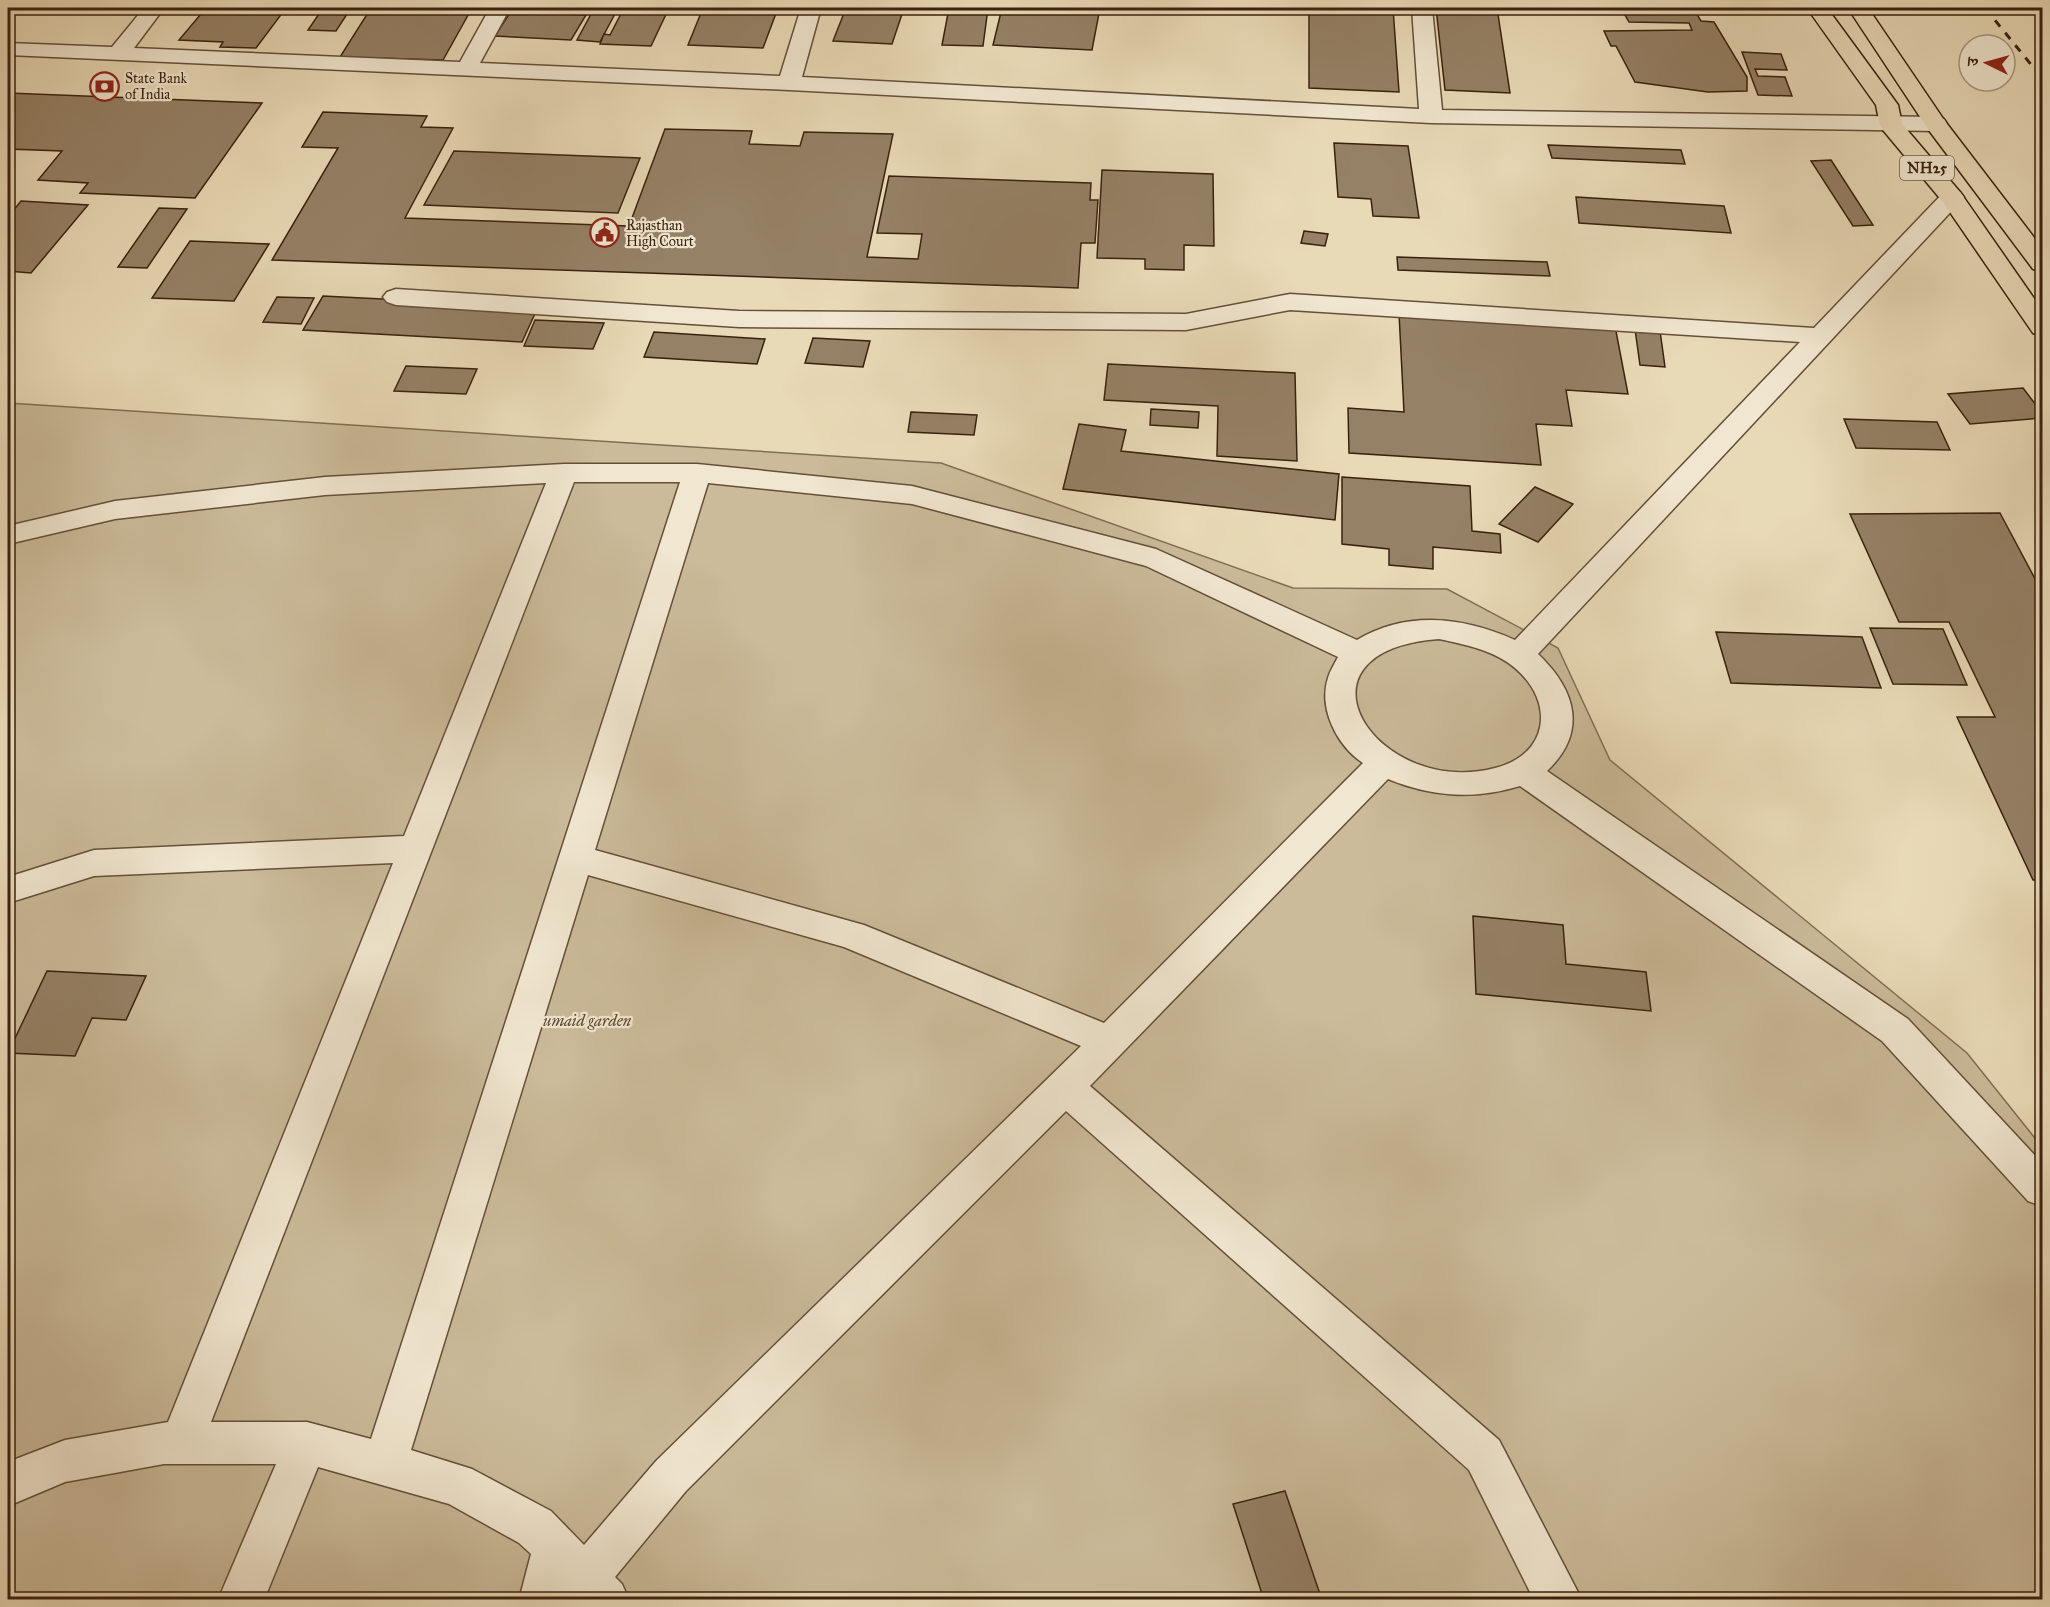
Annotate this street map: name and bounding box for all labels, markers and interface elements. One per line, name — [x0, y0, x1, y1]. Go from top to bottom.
north arrow — [1957, 33, 2017, 93]
text: उ — [1963, 55, 1983, 68]
bank icon: State Bank of India — [88, 70, 120, 102]
place label: State Bank of India — [125, 70, 187, 103]
road number: NH25 — [1900, 156, 1954, 180]
public building icon: Rajasthan High Court — [589, 217, 621, 249]
place label: Rajasthan High Court — [626, 217, 694, 250]
park label: umaid garden — [543, 1011, 632, 1030]

